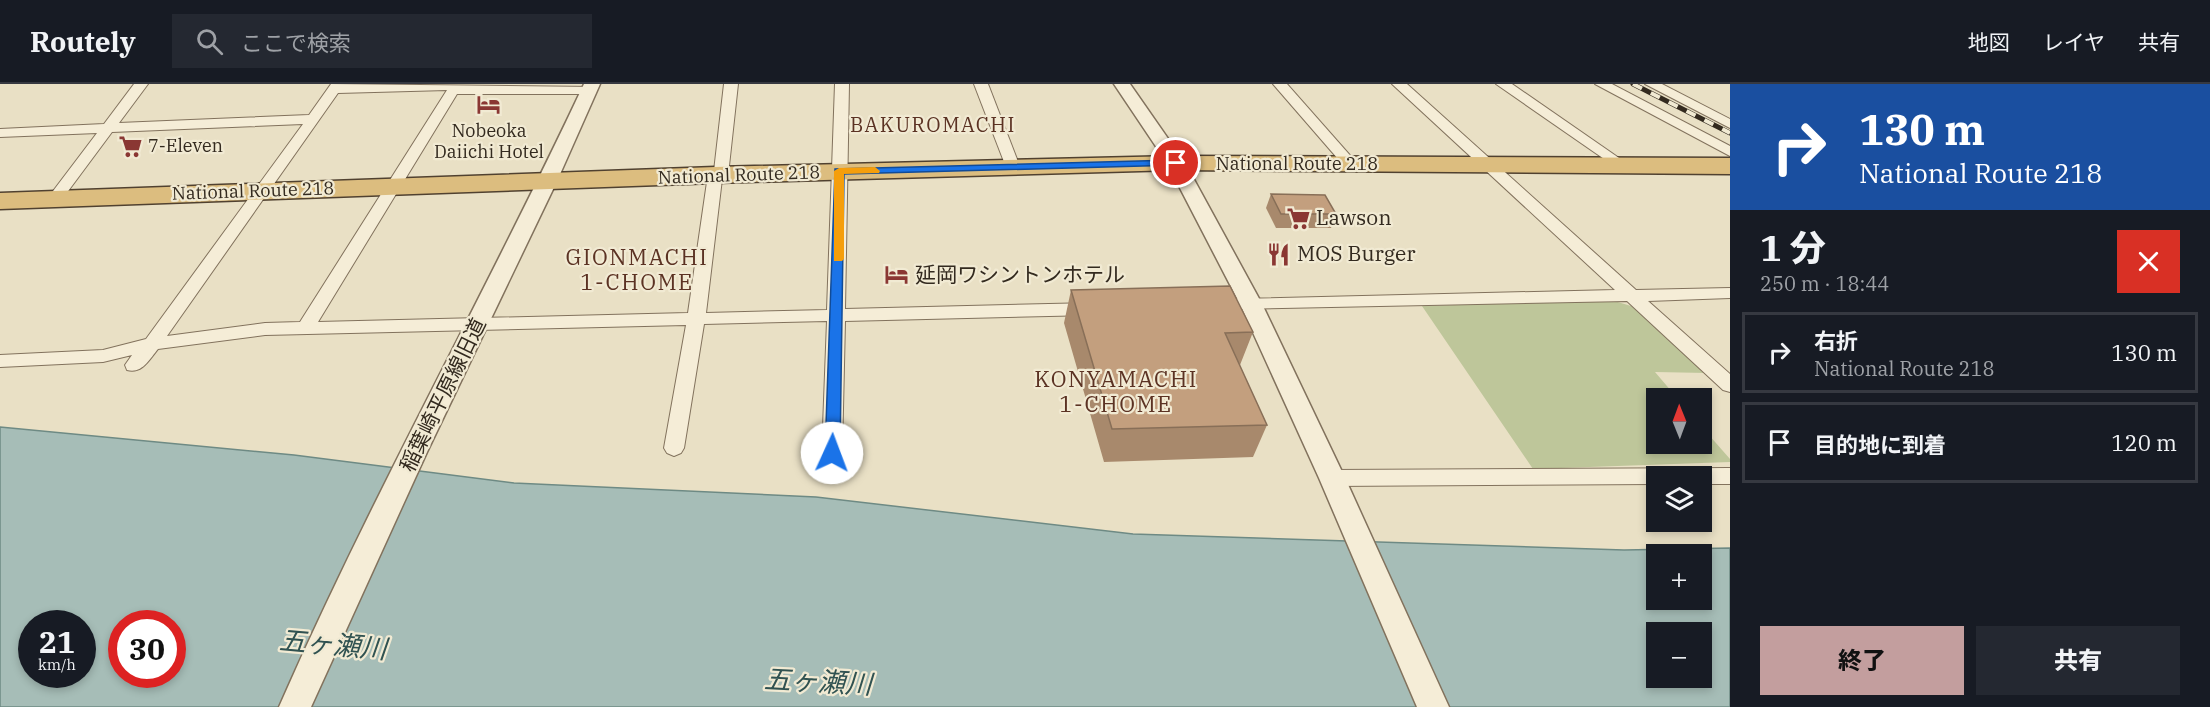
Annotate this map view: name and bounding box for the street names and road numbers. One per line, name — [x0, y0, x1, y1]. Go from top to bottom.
street label: National Route 218 — [1216, 152, 1378, 175]
street label: National Route 218 — [657, 160, 821, 189]
street label: National Route 218 — [171, 176, 335, 205]
street label: 稲葉崎平原線旧道 — [393, 313, 492, 476]

